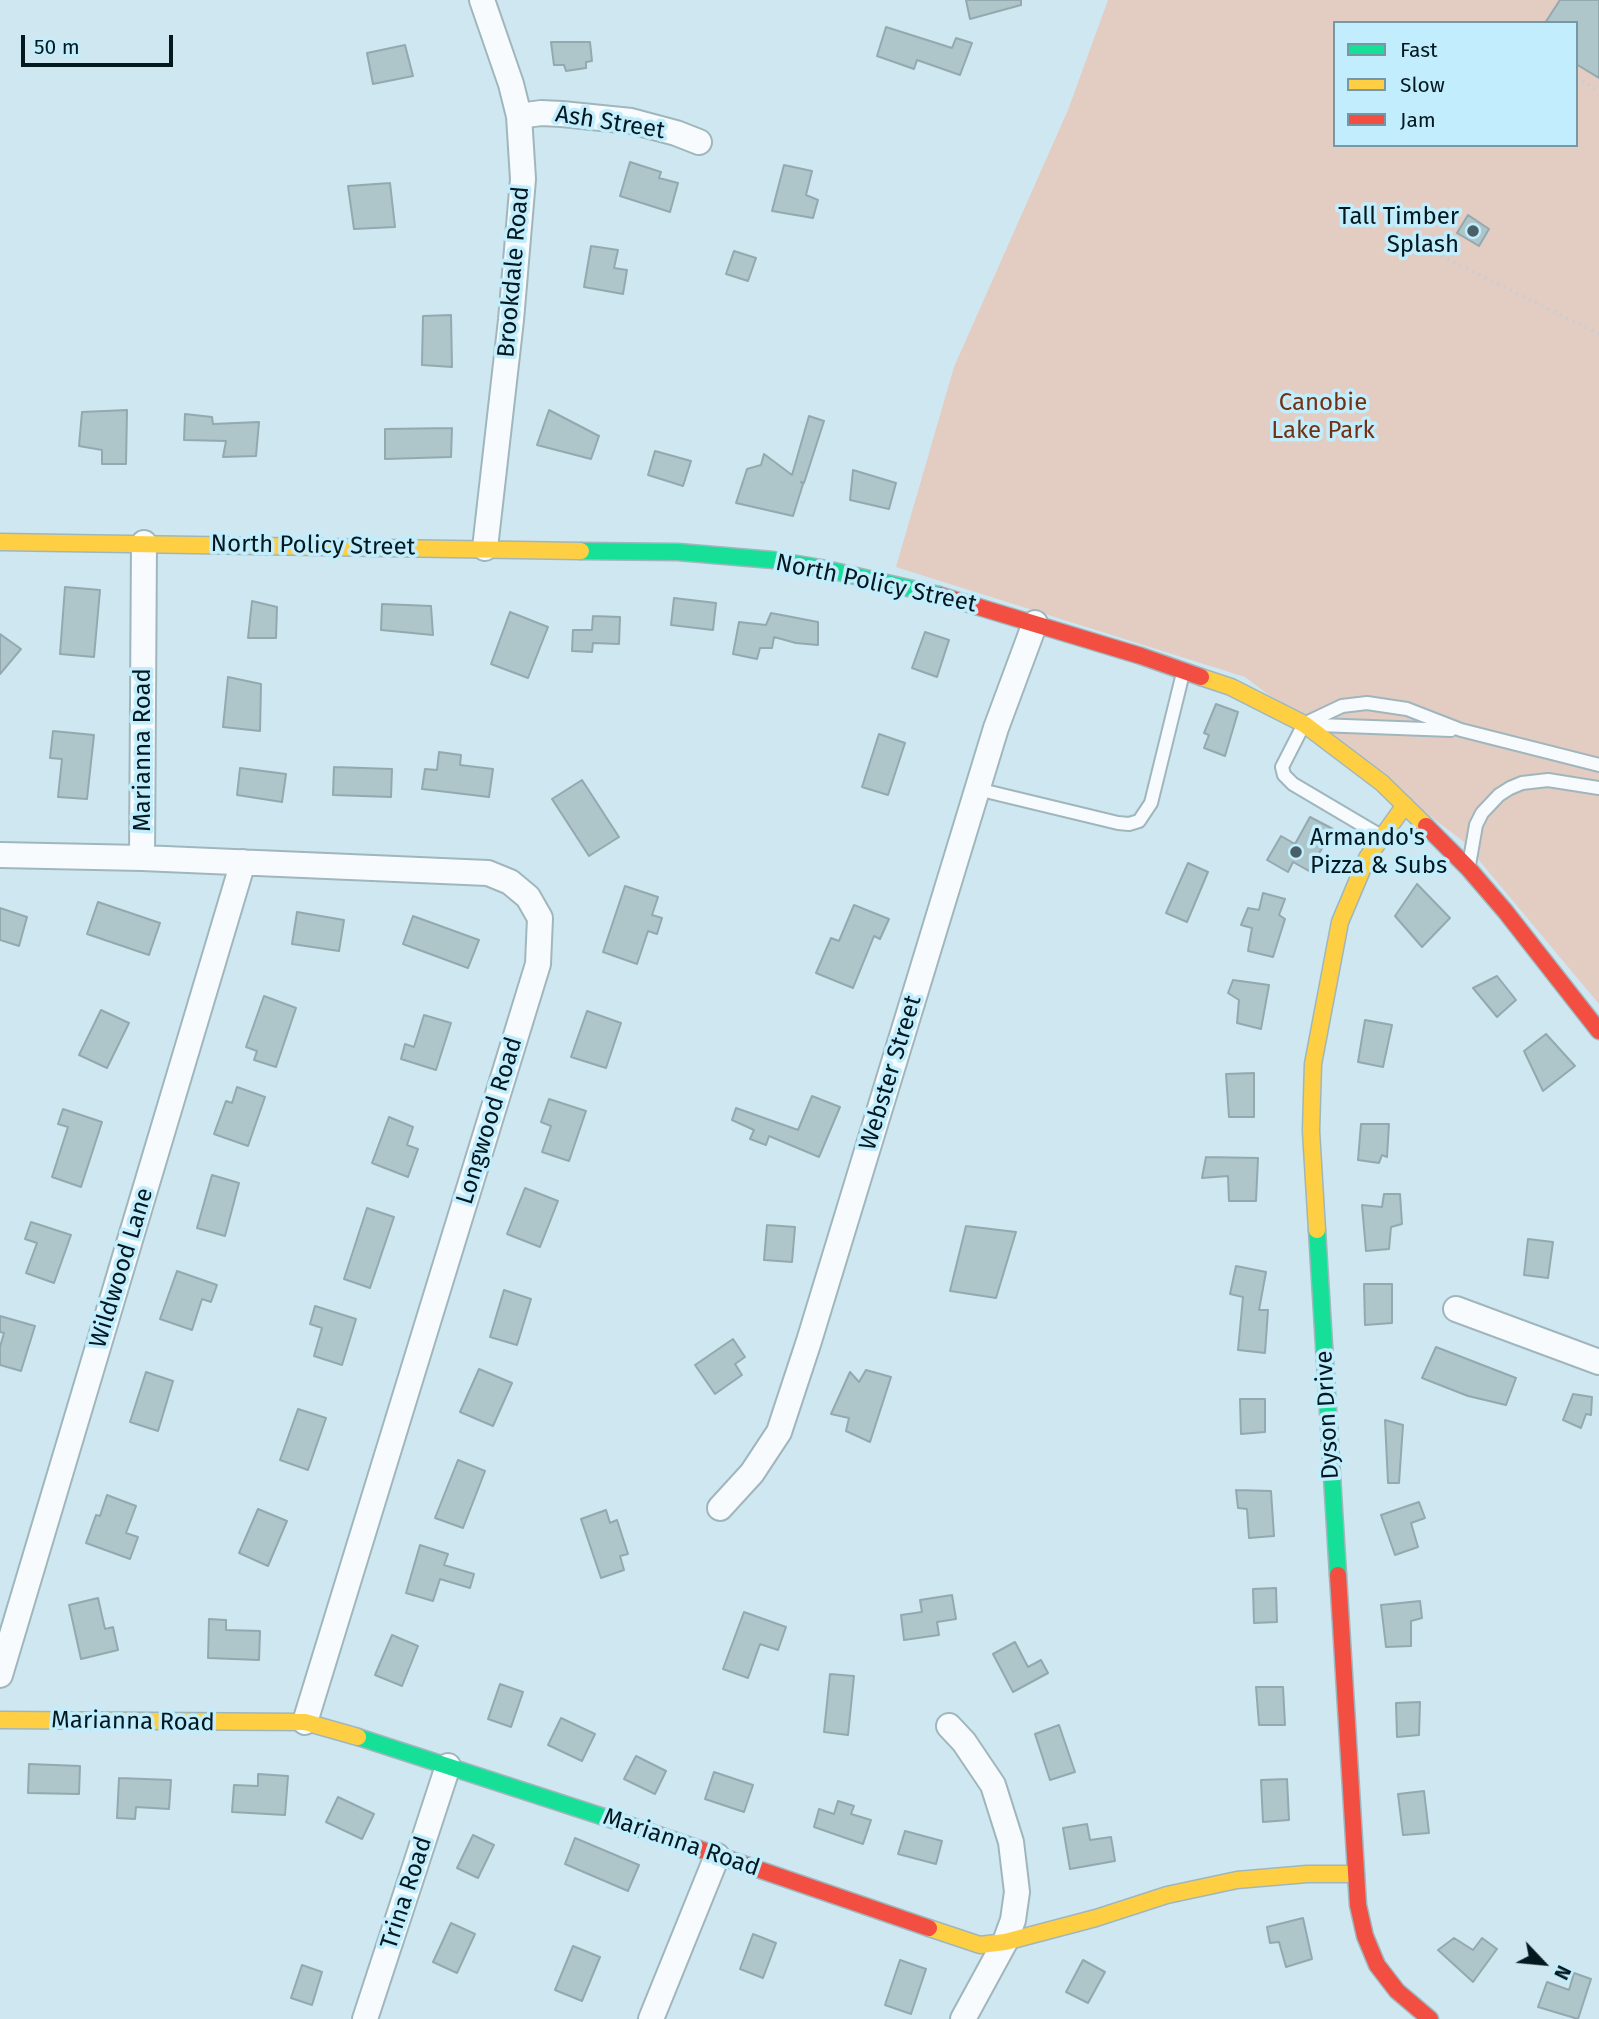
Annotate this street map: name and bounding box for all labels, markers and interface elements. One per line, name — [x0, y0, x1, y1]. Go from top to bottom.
scale bar — [24, 21, 177, 65]
legend — [1333, 21, 1578, 147]
text: 50 m — [34, 34, 80, 60]
text: Fast — [1400, 37, 1438, 63]
text: Slow — [1400, 72, 1445, 98]
street label: Ash Street — [553, 100, 667, 146]
text: Jam — [1400, 107, 1436, 133]
street label: Brookdale Road — [492, 185, 536, 359]
place label: Tall Timber Splash — [1338, 203, 1459, 259]
marker: Tall Timber Splash — [1465, 223, 1481, 239]
park label: Canobie Lake Park — [1271, 389, 1375, 445]
street label: North Policy Street — [210, 530, 416, 562]
street label: North Policy Street — [773, 549, 979, 619]
street label: Marianna Road — [129, 668, 157, 832]
place label: Armando's Pizza & Subs — [1310, 824, 1447, 880]
marker: Armando's Pizza & Subs — [1288, 844, 1304, 860]
street label: Webster Street — [854, 992, 928, 1154]
street label: Longwood Road — [451, 1034, 529, 1208]
street label: Wildwood Lane — [84, 1185, 160, 1351]
street label: Dyson Drive — [1310, 1350, 1346, 1480]
street label: Marianna Road — [51, 1706, 215, 1738]
street label: Marianna Road — [599, 1803, 763, 1883]
street label: Trina Road — [375, 1833, 439, 1953]
north arrow — [1508, 1928, 1578, 1998]
text: N — [1549, 1962, 1575, 1983]

